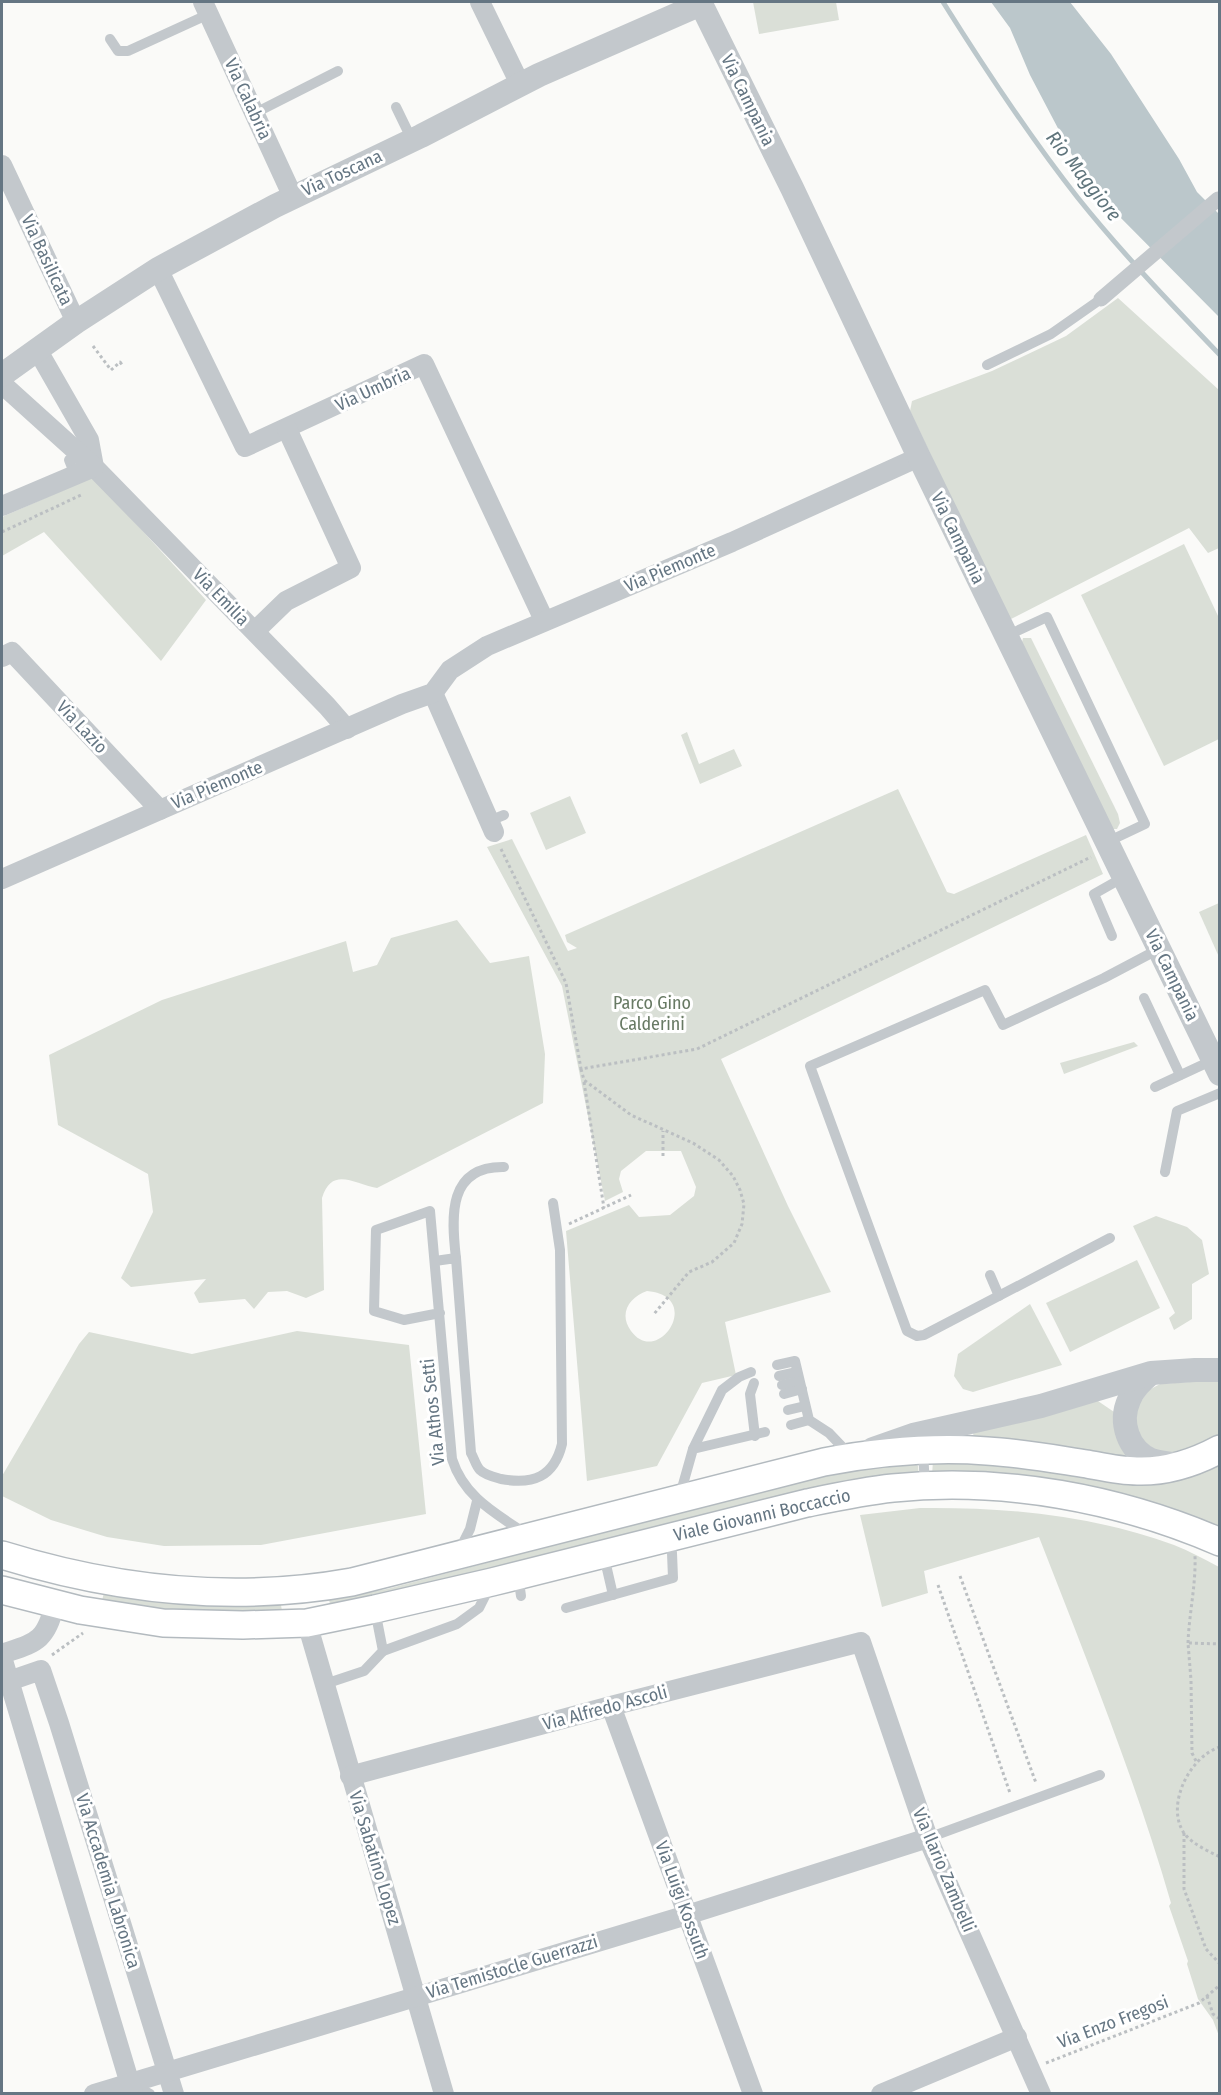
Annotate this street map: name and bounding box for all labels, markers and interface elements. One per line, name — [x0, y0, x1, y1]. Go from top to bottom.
street label: Via Campania — [716, 50, 780, 150]
street label: Via Calabria — [220, 55, 276, 143]
water label: Rio Maggiore — [1041, 126, 1127, 226]
street label: Via Toscana — [298, 145, 386, 201]
street label: Via Basilicata — [16, 211, 78, 309]
street label: Via Umbria — [332, 362, 414, 416]
street label: Via Campania — [926, 488, 990, 588]
street label: Via Piemonte — [621, 539, 719, 597]
street label: Via Emilia — [188, 564, 254, 630]
street label: Via Lazio — [52, 696, 112, 758]
street label: Via Piemonte — [168, 756, 266, 814]
street label: Via Campania — [1140, 925, 1204, 1025]
park label: Parco Gino Calderini — [613, 992, 691, 1035]
street label: Via Athos Setti — [416, 1358, 450, 1466]
street label: Viale Giovanni Boccaccio — [671, 1484, 853, 1546]
street label: Via Alfredo Ascoli — [540, 1681, 670, 1735]
street label: Via Sabatino Lopez — [344, 1788, 406, 1928]
street label: Via Accademia Labronica — [71, 1791, 145, 1971]
street label: Via Ilario Zambelli — [908, 1805, 980, 1935]
street label: Via Luigi Kossuth — [650, 1838, 714, 1962]
street label: Via Temistocle Guerrazzi — [424, 1930, 600, 2004]
street label: Via Enzo Fregosi — [1054, 1991, 1172, 2053]

